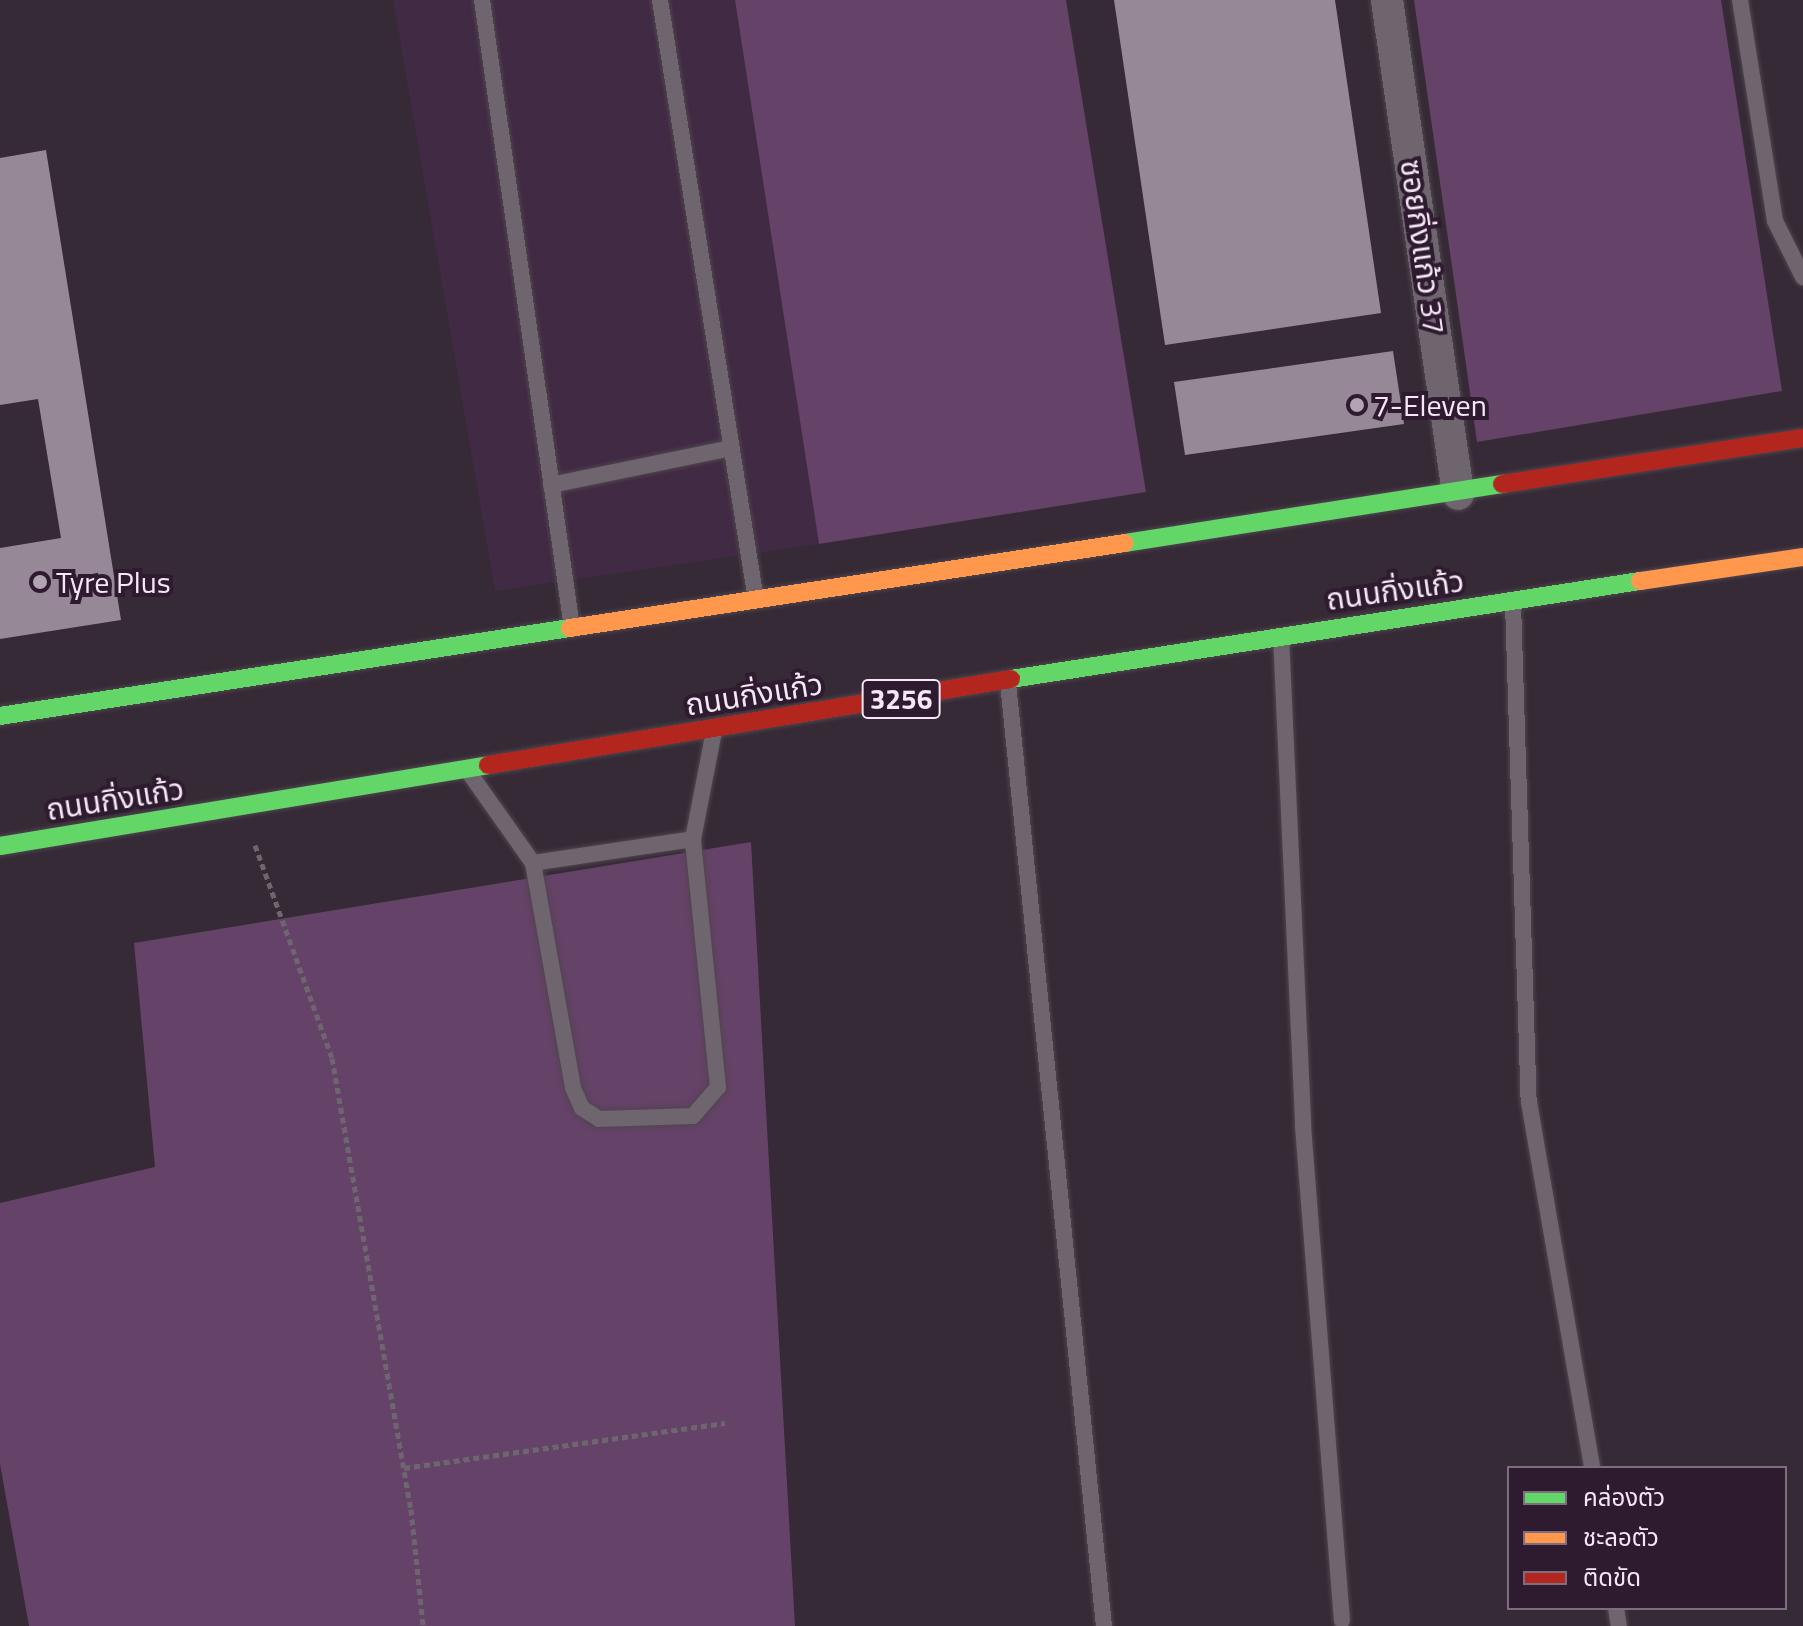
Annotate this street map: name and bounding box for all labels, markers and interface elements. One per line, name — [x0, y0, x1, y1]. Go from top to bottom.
street label: ซอยกิ่งแก้ว 37 — [1393, 157, 1453, 337]
place label: 7-Eleven — [1373, 387, 1487, 423]
marker: 7-Eleven — [1348, 396, 1366, 414]
street label: ถนนกิ่งแก้ว — [1324, 563, 1466, 617]
place label: Tyre Plus — [56, 564, 171, 600]
marker: Tyre Plus — [31, 573, 49, 591]
street label: ถนนกิ่งแก้ว — [683, 665, 825, 723]
road number: 3256 — [861, 675, 941, 723]
street label: ถนนกิ่งแก้ว — [44, 770, 186, 828]
legend — [1507, 1466, 1787, 1610]
text: คล่องตัว — [1583, 1479, 1665, 1515]
text: ชะลอตัว — [1583, 1519, 1659, 1555]
text: ติดขัด — [1583, 1559, 1641, 1595]

